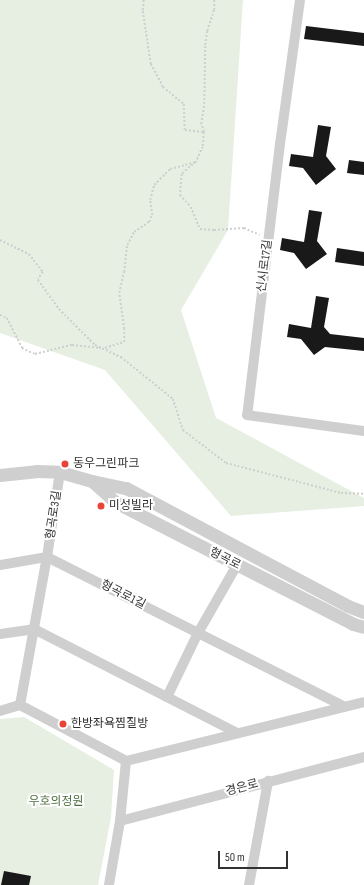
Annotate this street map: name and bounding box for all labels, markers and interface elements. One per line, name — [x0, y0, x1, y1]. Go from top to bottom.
street label: 신시로17길 — [255, 239, 275, 293]
place label: 동우그린파크 — [73, 457, 139, 471]
marker: 동우그린파크 — [60, 459, 70, 469]
street label: 형곡로3길 — [43, 490, 65, 540]
place label: 미성빌라 — [109, 499, 153, 513]
marker: 미성빌라 — [96, 501, 106, 511]
street label: 형곡로 — [207, 545, 243, 573]
street label: 형곡로1길 — [98, 578, 148, 612]
place label: 한방좌욕찜질방 — [71, 717, 148, 731]
marker: 한방좌욕찜질방 — [58, 719, 68, 729]
street label: 경은로 — [224, 777, 260, 799]
park label: 우호의정원 — [28, 795, 84, 809]
scale bar — [220, 843, 290, 869]
text: 50 m — [225, 850, 245, 865]

